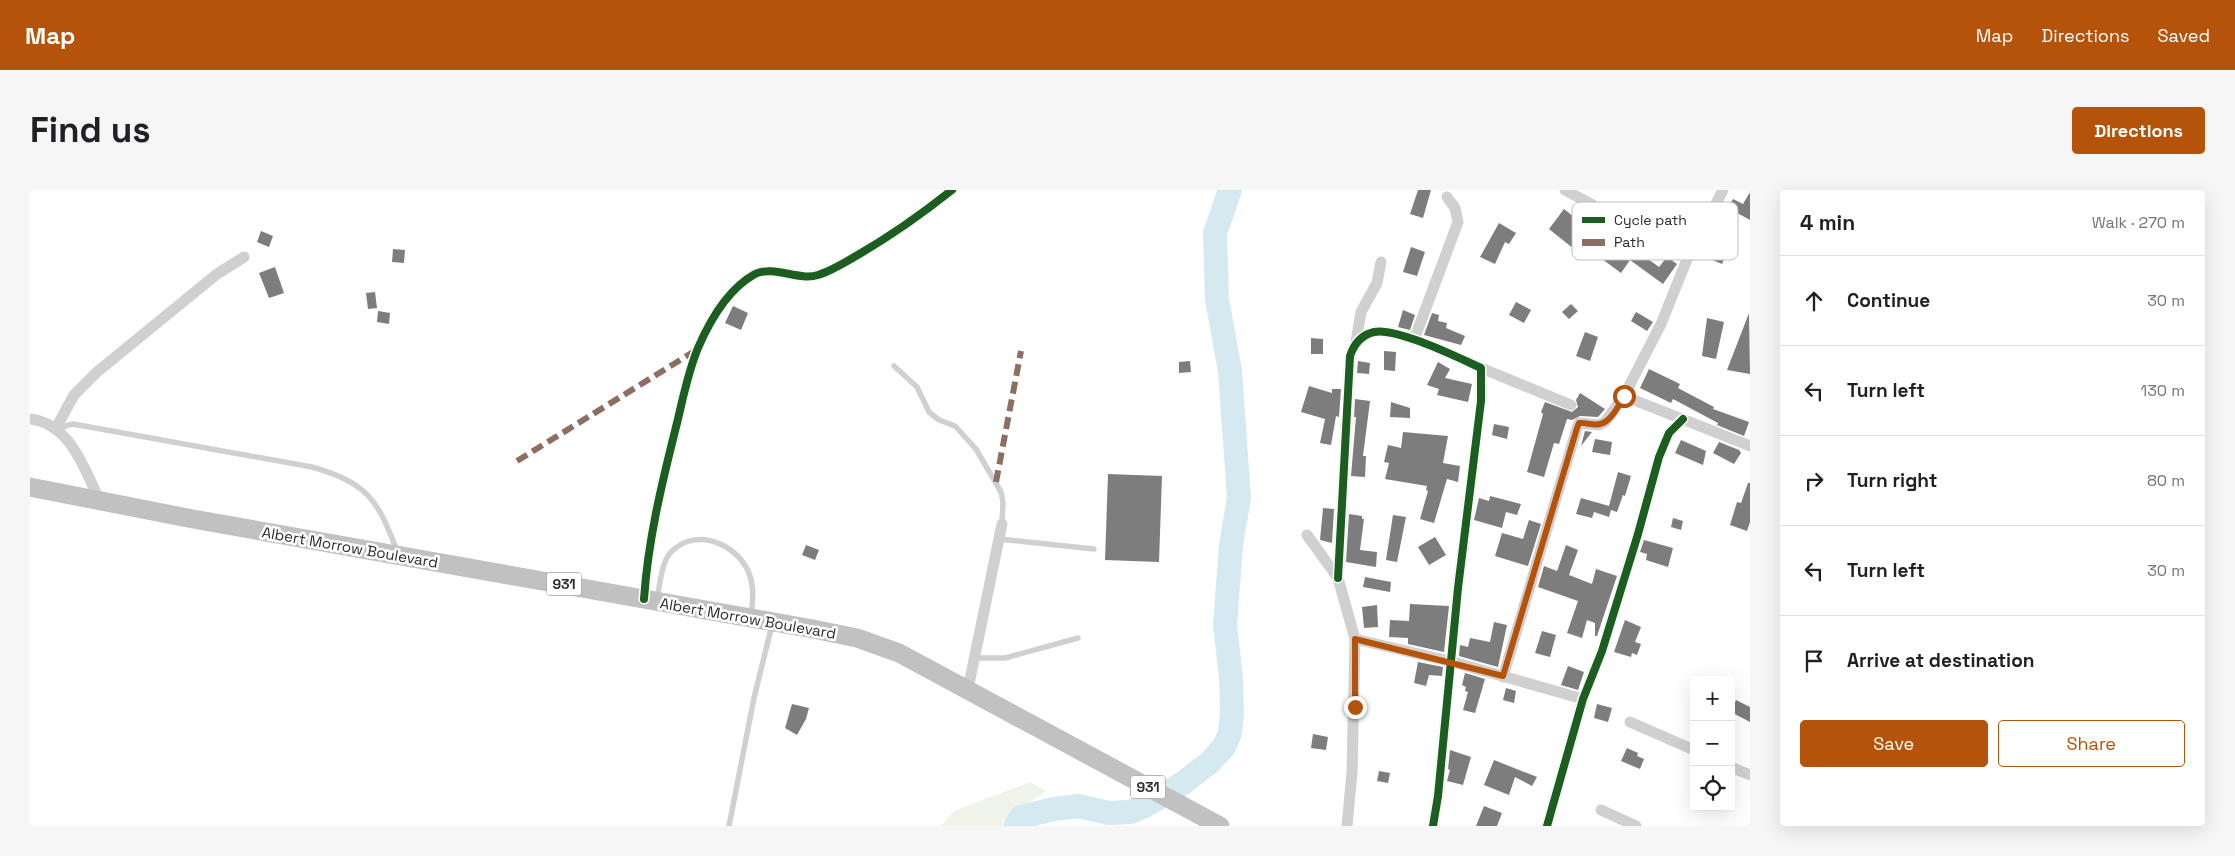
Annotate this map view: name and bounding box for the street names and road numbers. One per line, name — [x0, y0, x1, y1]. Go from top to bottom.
street label: Albert Morrow Boulevard — [260, 522, 440, 572]
road number: 931 — [546, 572, 582, 596]
street label: Albert Morrow Boulevard — [658, 593, 838, 643]
road number: 931 — [1130, 776, 1166, 798]

